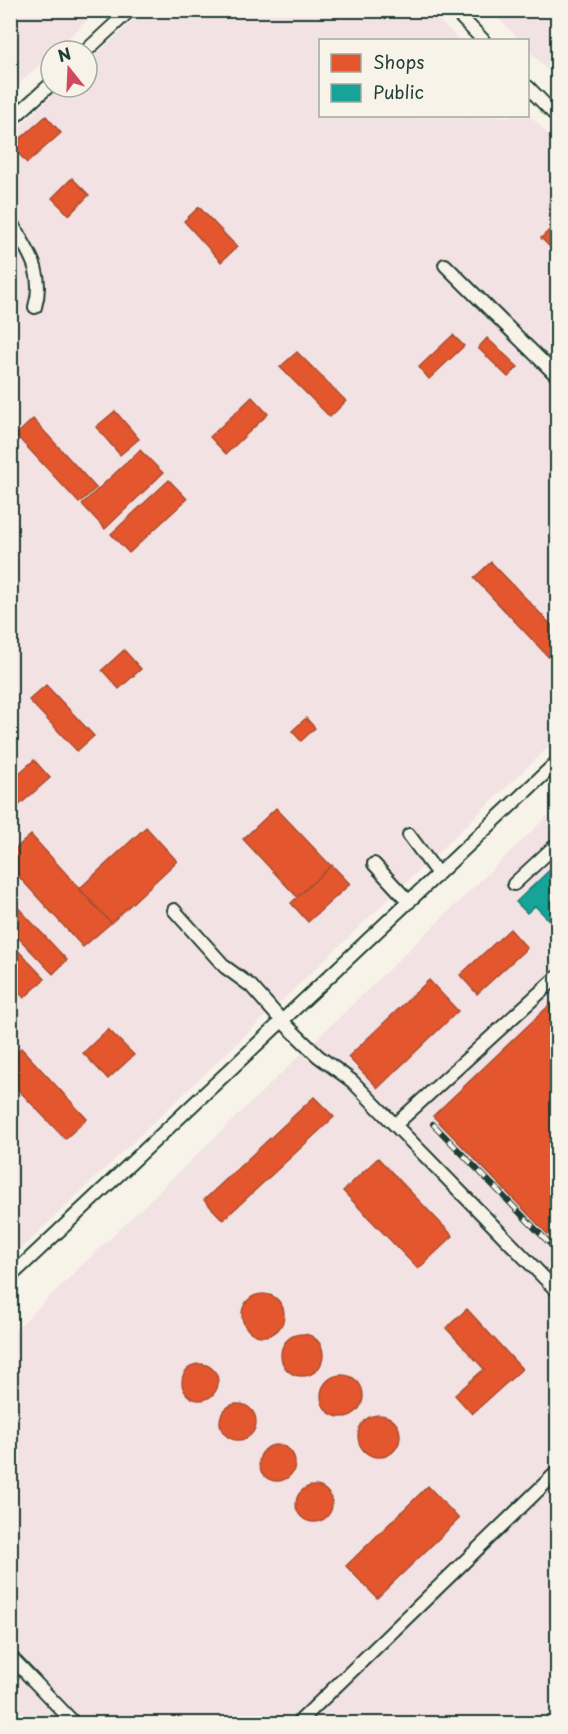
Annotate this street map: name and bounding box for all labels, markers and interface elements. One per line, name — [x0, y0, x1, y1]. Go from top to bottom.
north arrow — [39, 39, 99, 99]
legend — [319, 39, 529, 117]
text: N — [54, 40, 74, 67]
text: Shops — [373, 48, 424, 75]
text: Public — [373, 78, 424, 105]

